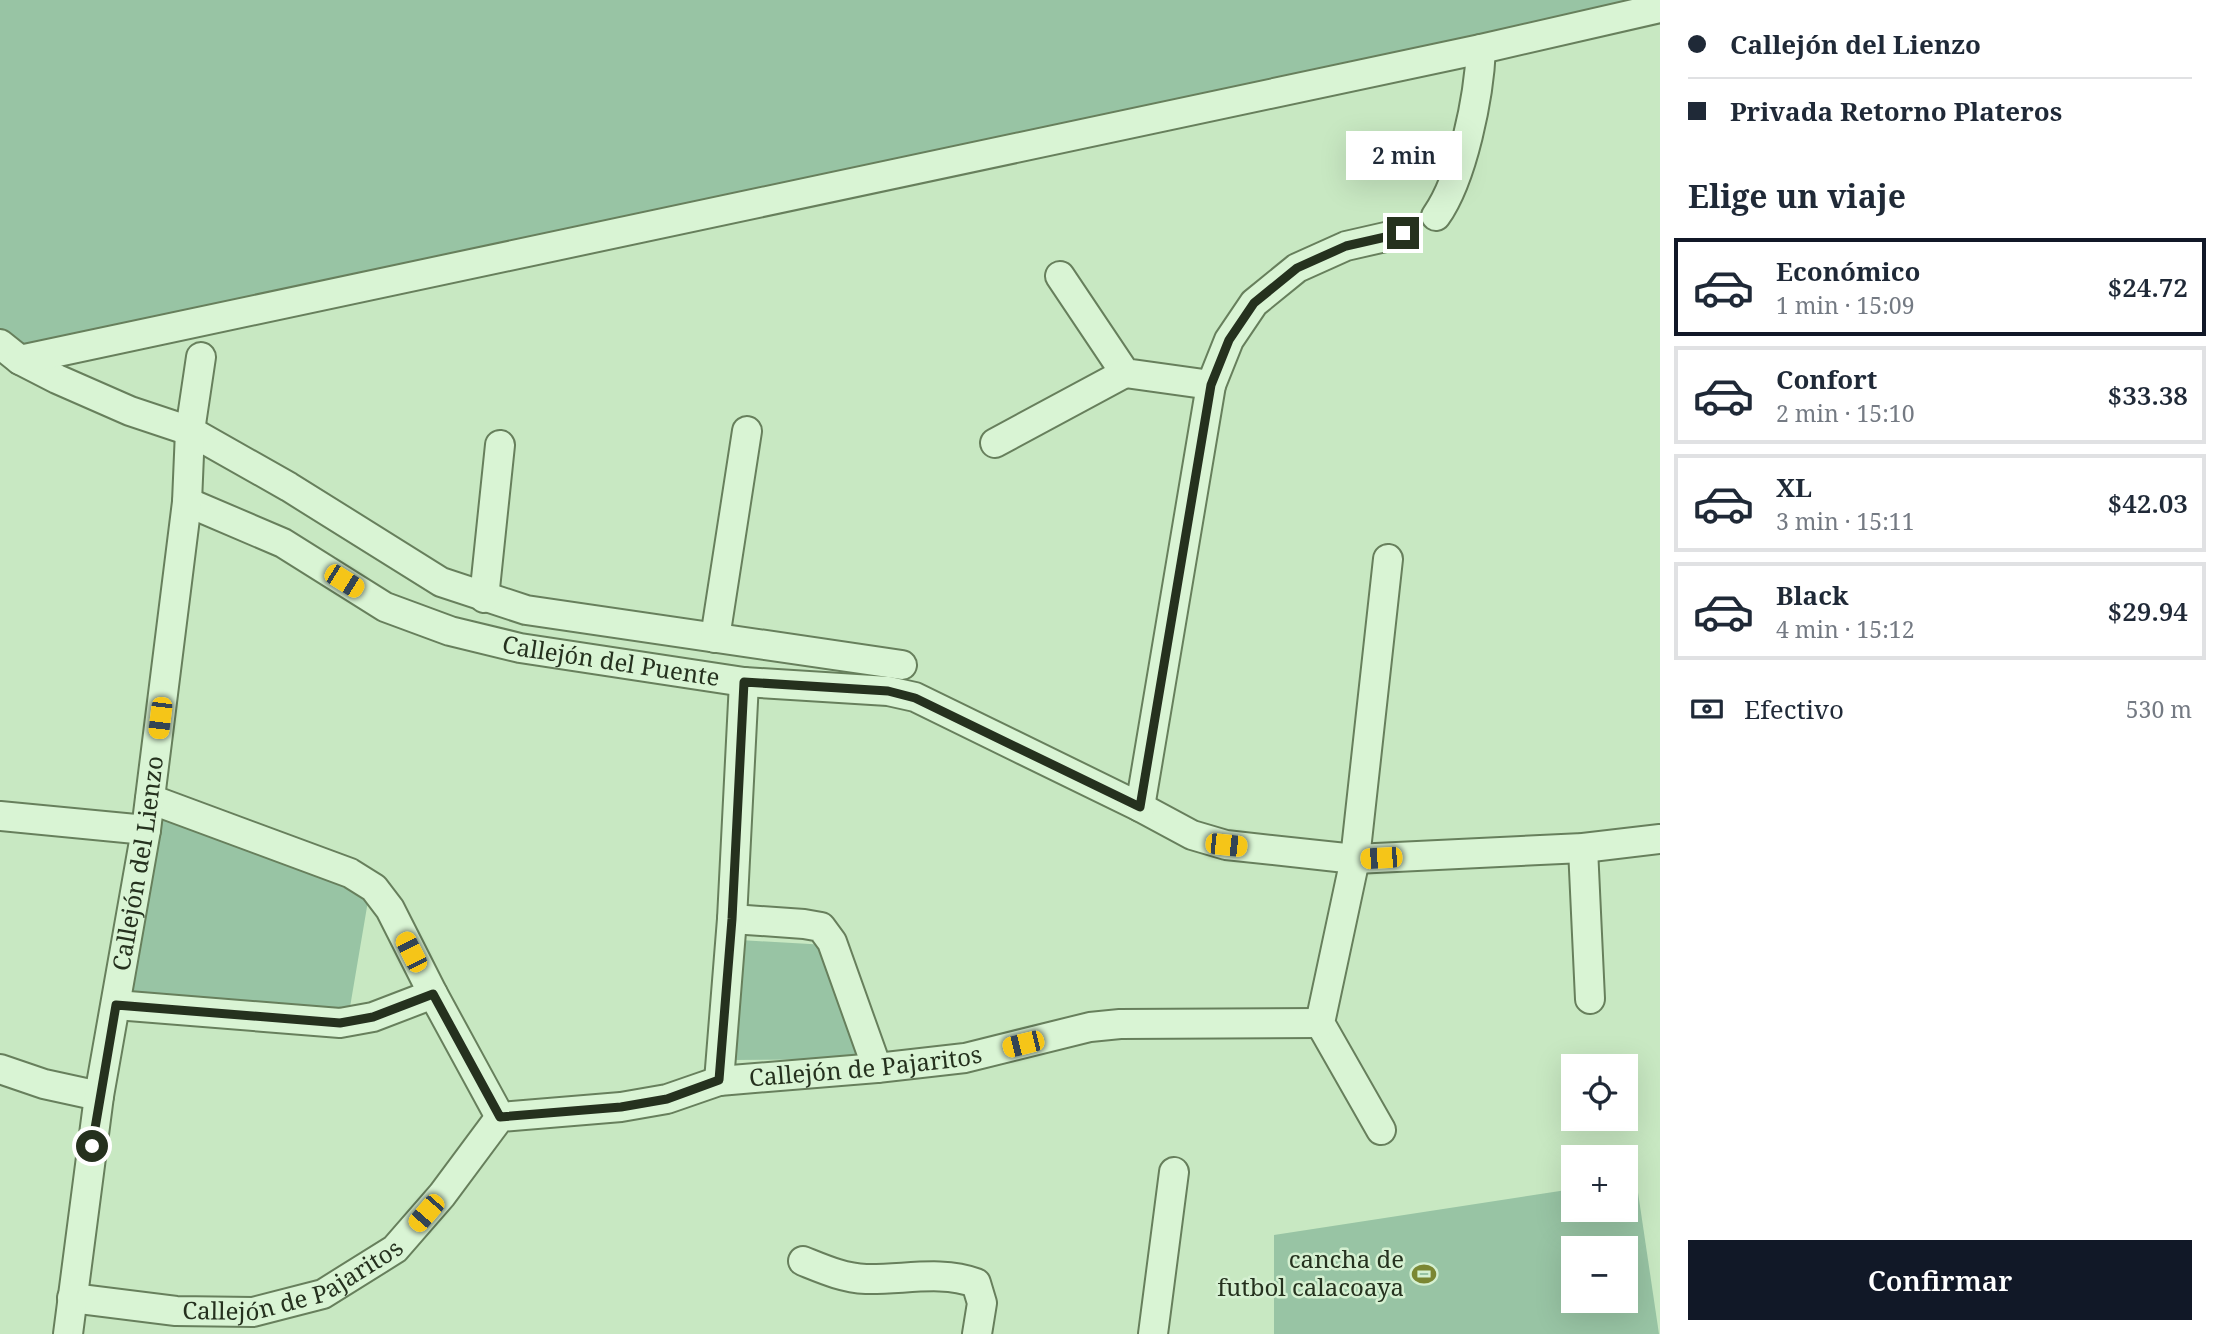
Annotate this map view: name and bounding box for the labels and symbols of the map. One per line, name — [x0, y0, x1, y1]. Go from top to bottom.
callout: 2 min — [1345, 132, 1461, 180]
route end — [1387, 217, 1419, 249]
car — [321, 561, 368, 601]
street label: Callejón del Puente — [499, 626, 722, 693]
car — [148, 696, 173, 740]
street label: Callejón del Lienzo — [103, 754, 170, 973]
car — [1205, 832, 1248, 858]
car — [1360, 846, 1403, 870]
car — [393, 929, 430, 975]
car — [1001, 1029, 1046, 1059]
street label: Callejón de Pajaritos — [748, 1036, 985, 1093]
route start — [76, 1130, 108, 1162]
car — [405, 1190, 448, 1236]
street label: Callejón de Pajaritos — [182, 1233, 410, 1327]
place label: cancha de futbol calacoaya — [1217, 1242, 1404, 1303]
sports icon: cancha de futbol calacoaya — [1410, 1260, 1438, 1288]

